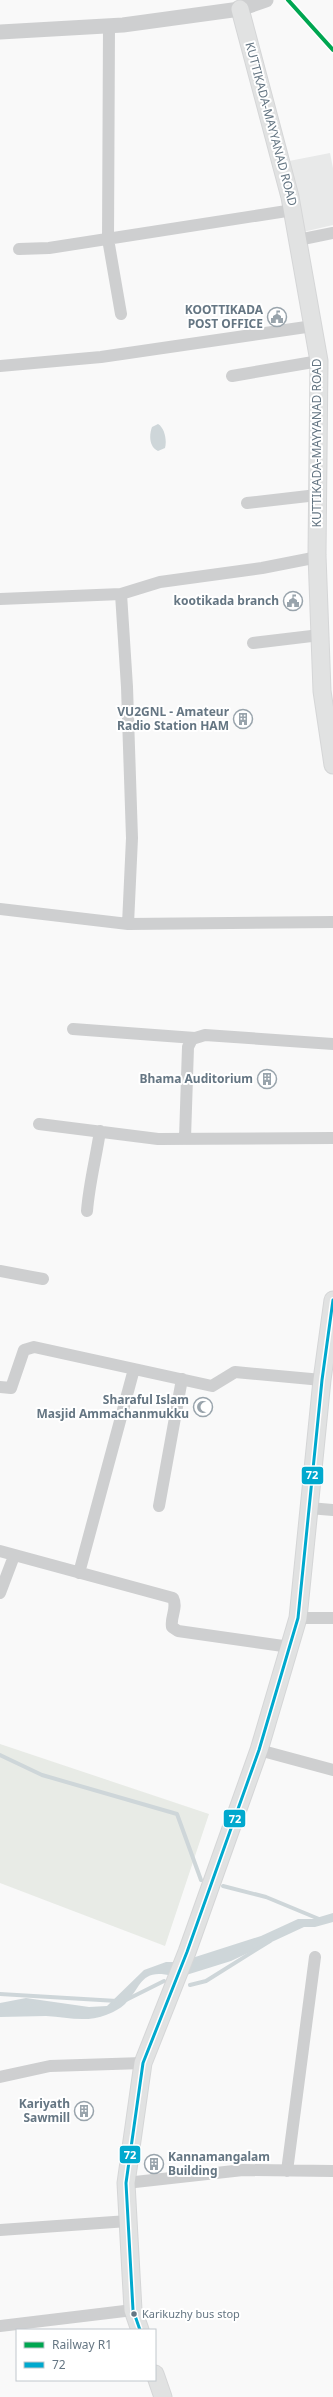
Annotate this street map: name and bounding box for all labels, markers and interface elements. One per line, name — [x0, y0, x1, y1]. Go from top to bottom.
street label: KUTTIKADA-MAYYANAD ROAD — [241, 40, 302, 208]
place label: KOOTTIKADA POST OFFICE — [185, 301, 264, 332]
public building icon: KOOTTIKADA POST OFFICE — [266, 306, 288, 328]
street label: KUTTIKADA-MAYYANAD ROAD — [308, 358, 325, 528]
public building icon: kootikada branch — [282, 590, 304, 612]
place label: kootikada branch — [174, 592, 279, 609]
place label: VU2GNL - Amateur Radio Station HAM — [117, 703, 230, 734]
building icon: VU2GNL - Amateur Radio Station HAM — [232, 708, 254, 730]
building icon: Bhama Auditorium — [256, 1068, 278, 1090]
place label: Bhama Auditorium — [140, 1070, 253, 1087]
place label: Sharaful Islam Masjid Ammachanmukku — [37, 1391, 189, 1422]
mosque icon: Sharaful Islam Masjid Ammachanmukku — [192, 1396, 214, 1418]
line badge: 72 — [301, 1466, 324, 1485]
text: 72 — [306, 1467, 318, 1482]
line badge: 72 — [223, 1809, 246, 1828]
text: 72 — [229, 1811, 241, 1826]
place label: Kariyath Sawmill — [19, 2095, 70, 2126]
building icon: Kariyath Sawmill — [73, 2100, 95, 2122]
line badge: 72 — [119, 2145, 141, 2164]
text: 72 — [124, 2147, 136, 2162]
place label: Kannamangalam Building — [168, 2148, 270, 2179]
building icon: Kannamangalam Building — [143, 2153, 165, 2175]
place label: Karikuzhy bus stop — [142, 2306, 240, 2321]
marker: Karikuzhy bus stop — [129, 2309, 139, 2319]
legend — [16, 2329, 156, 2381]
text: Railway R1 — [52, 2336, 112, 2353]
text: 72 — [52, 2356, 66, 2373]

